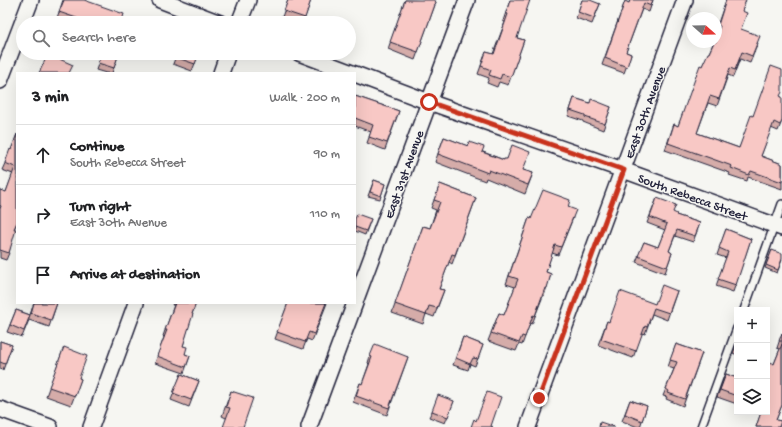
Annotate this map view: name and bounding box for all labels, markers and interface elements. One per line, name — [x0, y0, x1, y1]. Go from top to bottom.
north arrow — [686, 12, 722, 48]
search box — [16, 16, 356, 60]
icon: search — [30, 27, 52, 49]
text: Search here — [62, 29, 136, 47]
street label: East 30th Avenue — [623, 64, 670, 161]
text: 3 min — [32, 88, 69, 108]
text: Walk · 200 m — [269, 91, 340, 106]
route start — [420, 93, 438, 111]
street label: East 31st Avenue — [382, 128, 428, 221]
text: Continue — [70, 138, 124, 156]
icon: ahead — [32, 144, 54, 166]
text: 90 m — [314, 147, 340, 162]
text: South Rebecca Street — [70, 156, 185, 171]
street label: South Rebecca Street — [635, 172, 750, 226]
text: Turn right — [70, 198, 130, 216]
icon: right — [32, 204, 54, 226]
text: 110 m — [310, 207, 340, 222]
text: East 30th Avenue — [70, 216, 167, 231]
icon: arrive — [32, 264, 54, 286]
text: Arrive at destination — [70, 266, 200, 284]
map controls — [734, 307, 770, 415]
button: + — [734, 307, 770, 343]
button: − — [734, 343, 770, 379]
button: layers — [734, 379, 770, 415]
route end — [530, 389, 548, 407]

